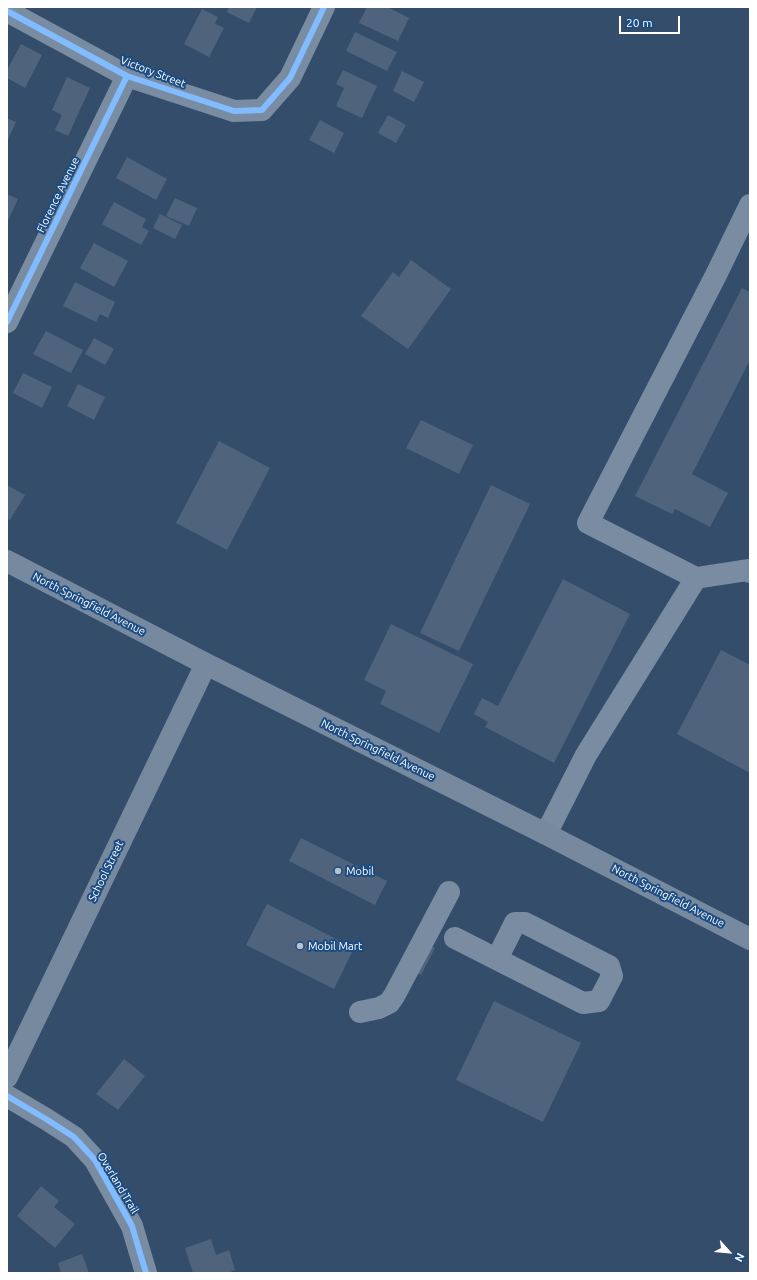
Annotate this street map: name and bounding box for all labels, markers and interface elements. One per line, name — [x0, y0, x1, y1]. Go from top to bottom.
scale bar — [621, 8, 682, 34]
text: 20 m — [626, 16, 653, 29]
street label: Victory Street — [119, 54, 187, 90]
street label: Florence Avenue — [34, 155, 82, 235]
street label: North Springfield Avenue — [30, 570, 148, 638]
street label: North Springfield Avenue — [319, 717, 437, 783]
street label: School Street — [86, 838, 126, 904]
street label: North Springfield Avenue — [609, 862, 727, 930]
place label: Mobil — [346, 864, 374, 878]
marker: Mobil — [333, 866, 343, 876]
place label: Mobil Mart — [308, 939, 362, 953]
marker: Mobil Mart — [295, 941, 305, 951]
street label: Overland Trail — [95, 1150, 141, 1216]
north arrow — [709, 1232, 749, 1272]
text: N — [732, 1251, 747, 1264]

